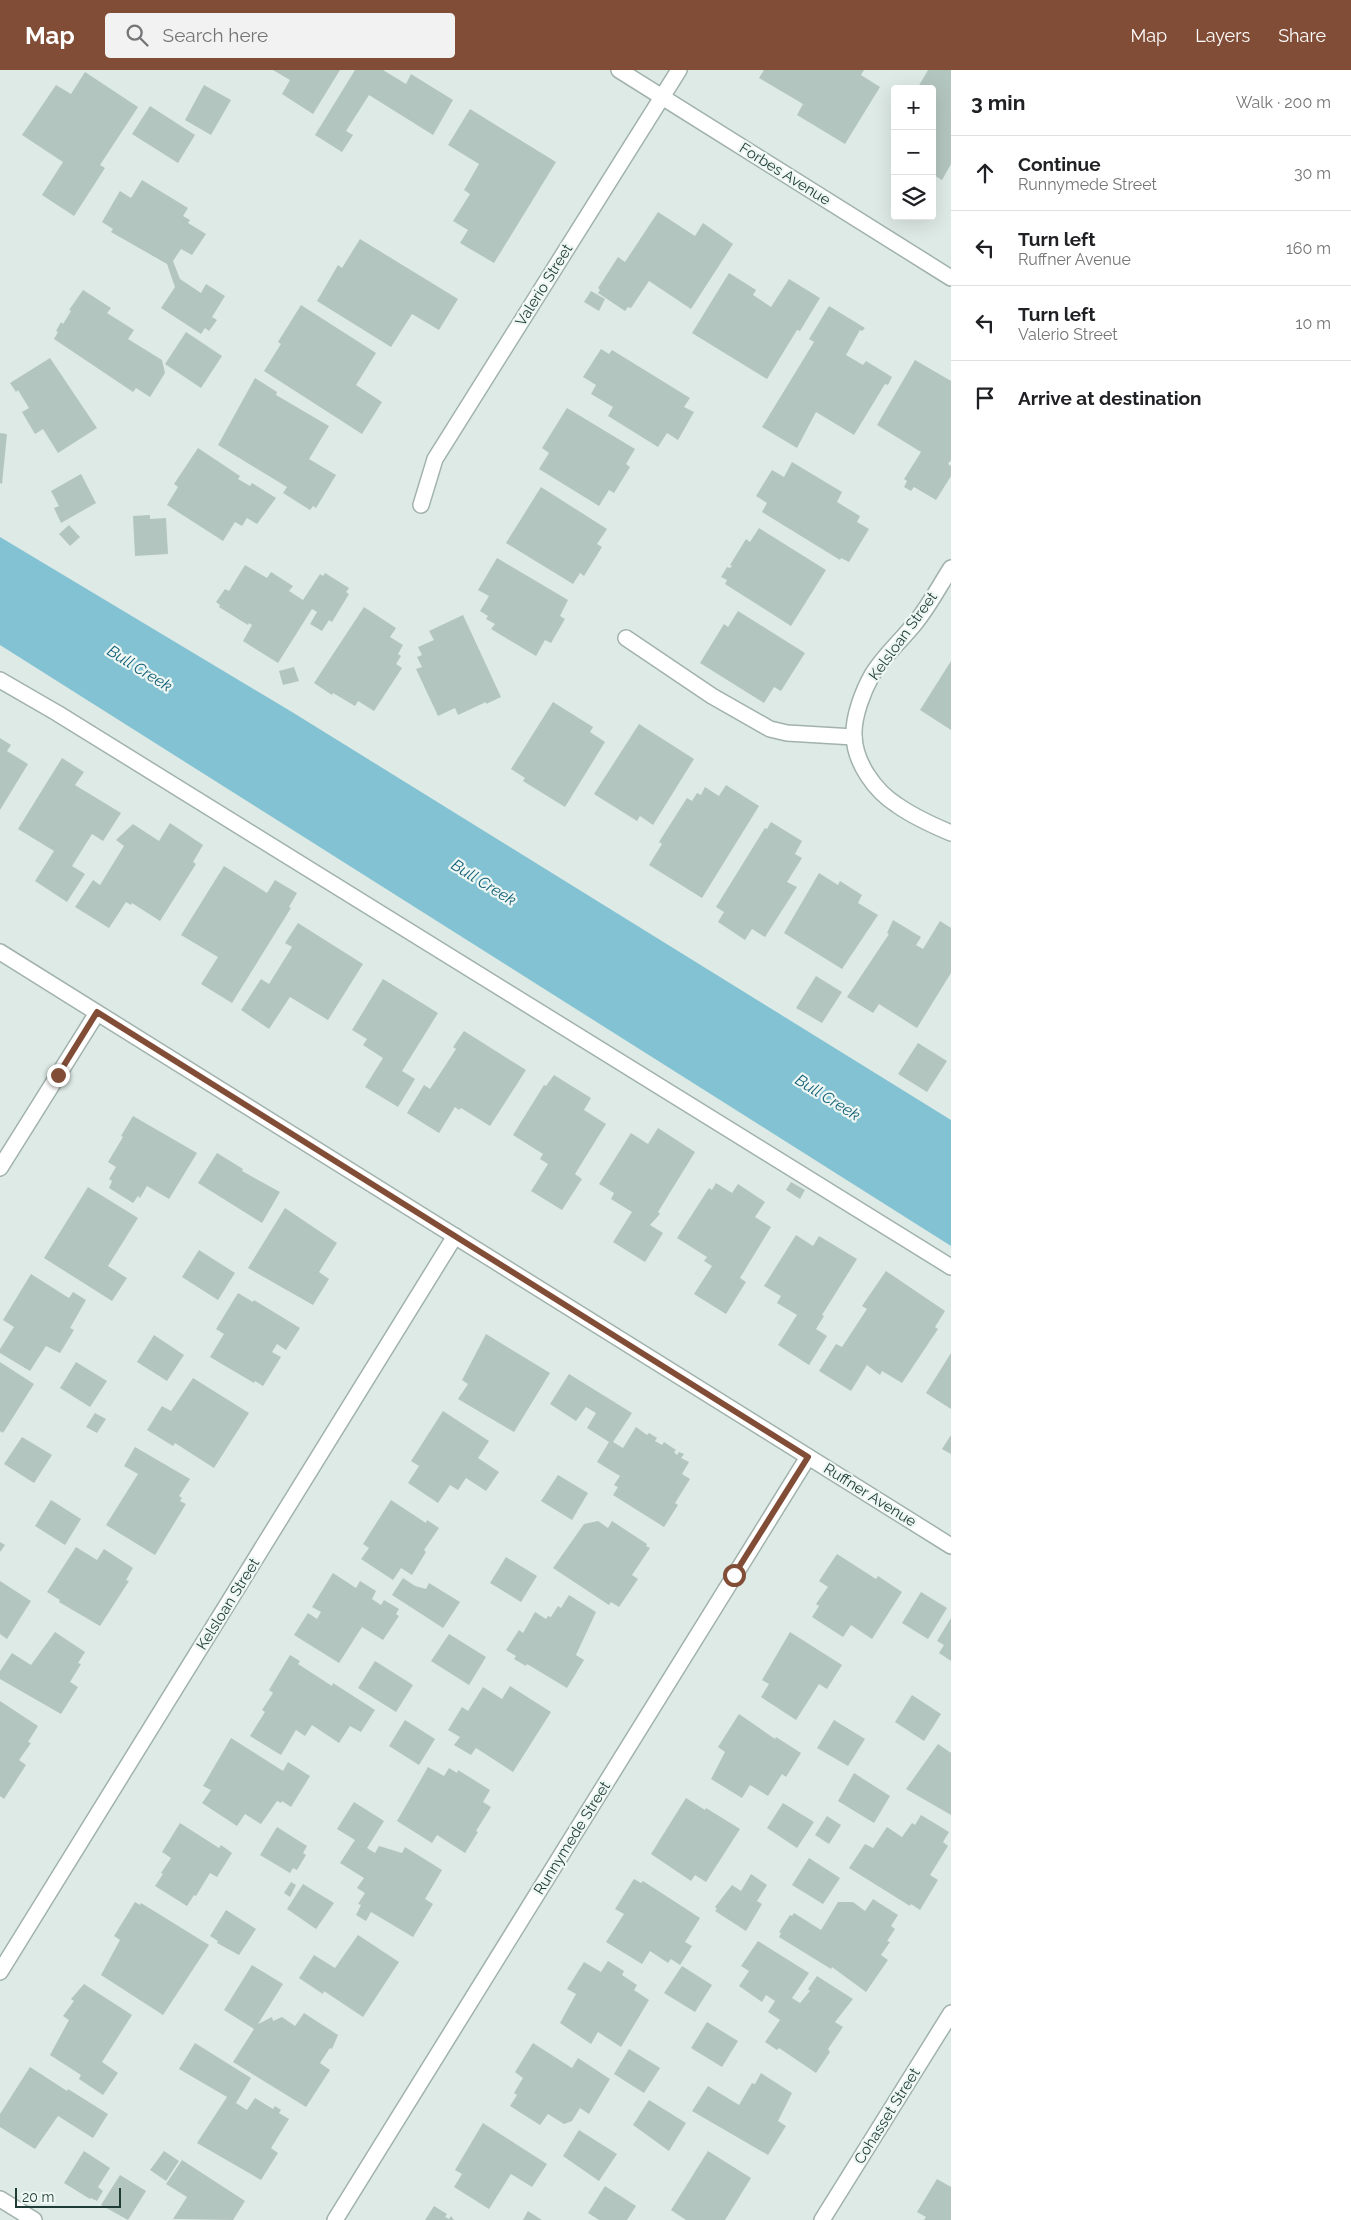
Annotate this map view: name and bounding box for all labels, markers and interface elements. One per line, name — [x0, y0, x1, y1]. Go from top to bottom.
search box — [105, 13, 455, 58]
text: Map — [25, 21, 75, 50]
icon: search — [123, 21, 151, 49]
text: Search here — [163, 24, 268, 46]
text: Map — [1131, 25, 1167, 46]
text: Layers — [1195, 25, 1250, 46]
text: Share — [1278, 25, 1326, 46]
map controls — [891, 85, 936, 220]
button: + — [891, 85, 936, 130]
text: 3 min — [971, 90, 1025, 115]
text: Walk · 200 m — [1236, 93, 1331, 112]
button: − — [891, 130, 936, 175]
street label: Forbes Avenue — [736, 139, 834, 209]
text: Continue — [1018, 153, 1101, 175]
icon: ahead — [971, 159, 999, 187]
text: 30 m — [1294, 164, 1331, 183]
button: layers — [891, 175, 936, 220]
text: Runnymede Street — [1018, 175, 1157, 194]
text: Turn left — [1018, 228, 1095, 250]
icon: left — [971, 234, 999, 262]
text: 160 m — [1286, 239, 1331, 258]
street label: Valerio Street — [512, 241, 576, 329]
text: Ruffner Avenue — [1018, 250, 1131, 269]
text: Turn left — [1018, 303, 1095, 325]
icon: left — [971, 309, 999, 337]
text: 10 m — [1296, 314, 1331, 333]
text: Valerio Street — [1018, 325, 1118, 344]
icon: arrive — [971, 384, 999, 412]
text: Arrive at destination — [1018, 387, 1202, 409]
street label: Kelsloan Street — [865, 588, 941, 684]
water label: Bull Creek — [104, 641, 176, 696]
water label: Bull Creek — [448, 855, 520, 910]
route end — [47, 1064, 70, 1087]
water label: Bull Creek — [792, 1070, 864, 1125]
street label: Ruffner Avenue — [820, 1459, 920, 1531]
street label: Kelsloan Street — [193, 1555, 263, 1653]
route start — [723, 1564, 746, 1587]
street label: Runnymede Street — [530, 1778, 614, 1898]
street label: Cohasset Street — [850, 2065, 924, 2167]
scale bar — [15, 2185, 121, 2208]
text: 20 m — [22, 2189, 54, 2205]

